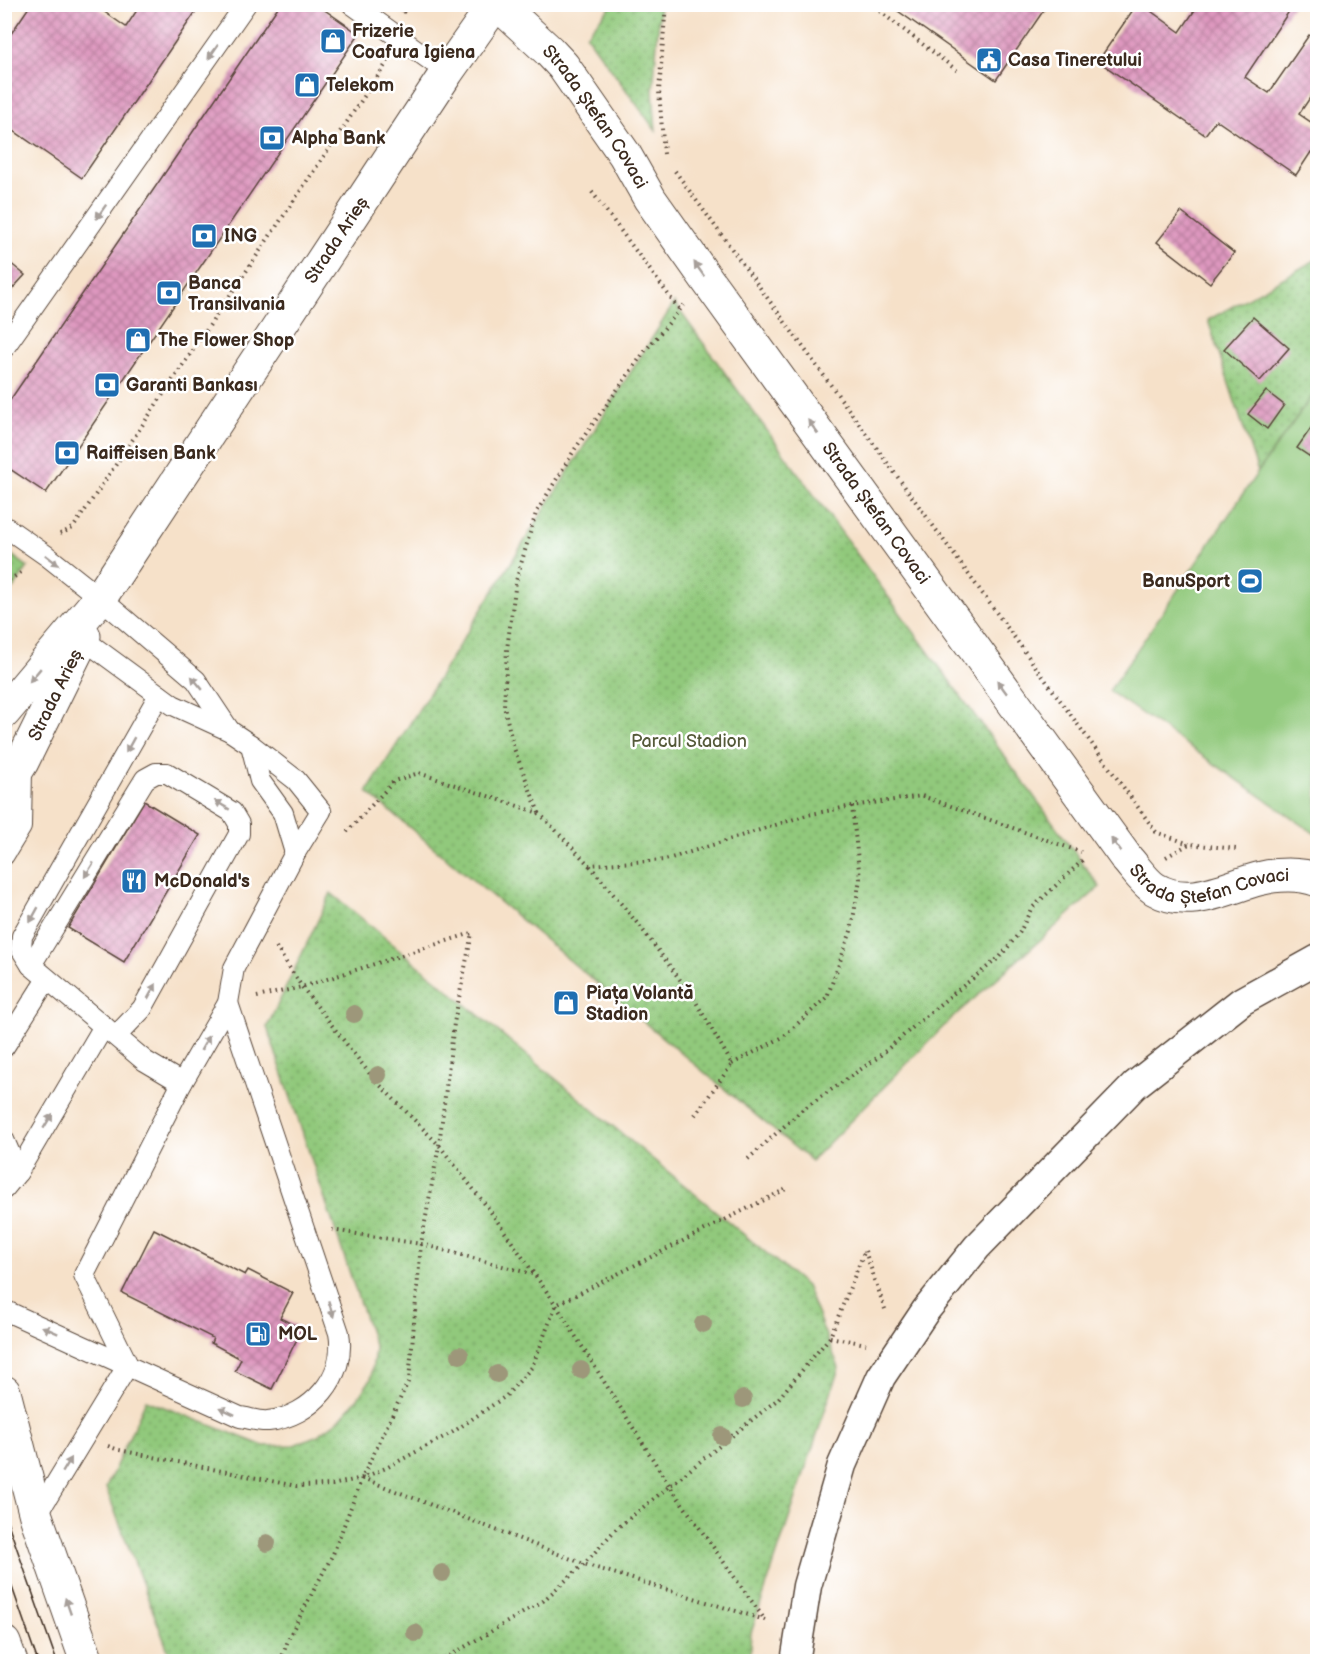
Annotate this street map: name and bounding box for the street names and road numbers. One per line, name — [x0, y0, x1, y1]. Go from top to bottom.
street label: Strada Ștefan Covaci — [538, 41, 652, 192]
street label: Strada Arieș — [300, 193, 373, 288]
street label: Strada Ștefan Covaci — [817, 438, 934, 588]
street label: Strada Arieș — [24, 646, 87, 744]
street label: Strada Ștefan Covaci — [1125, 860, 1289, 908]

